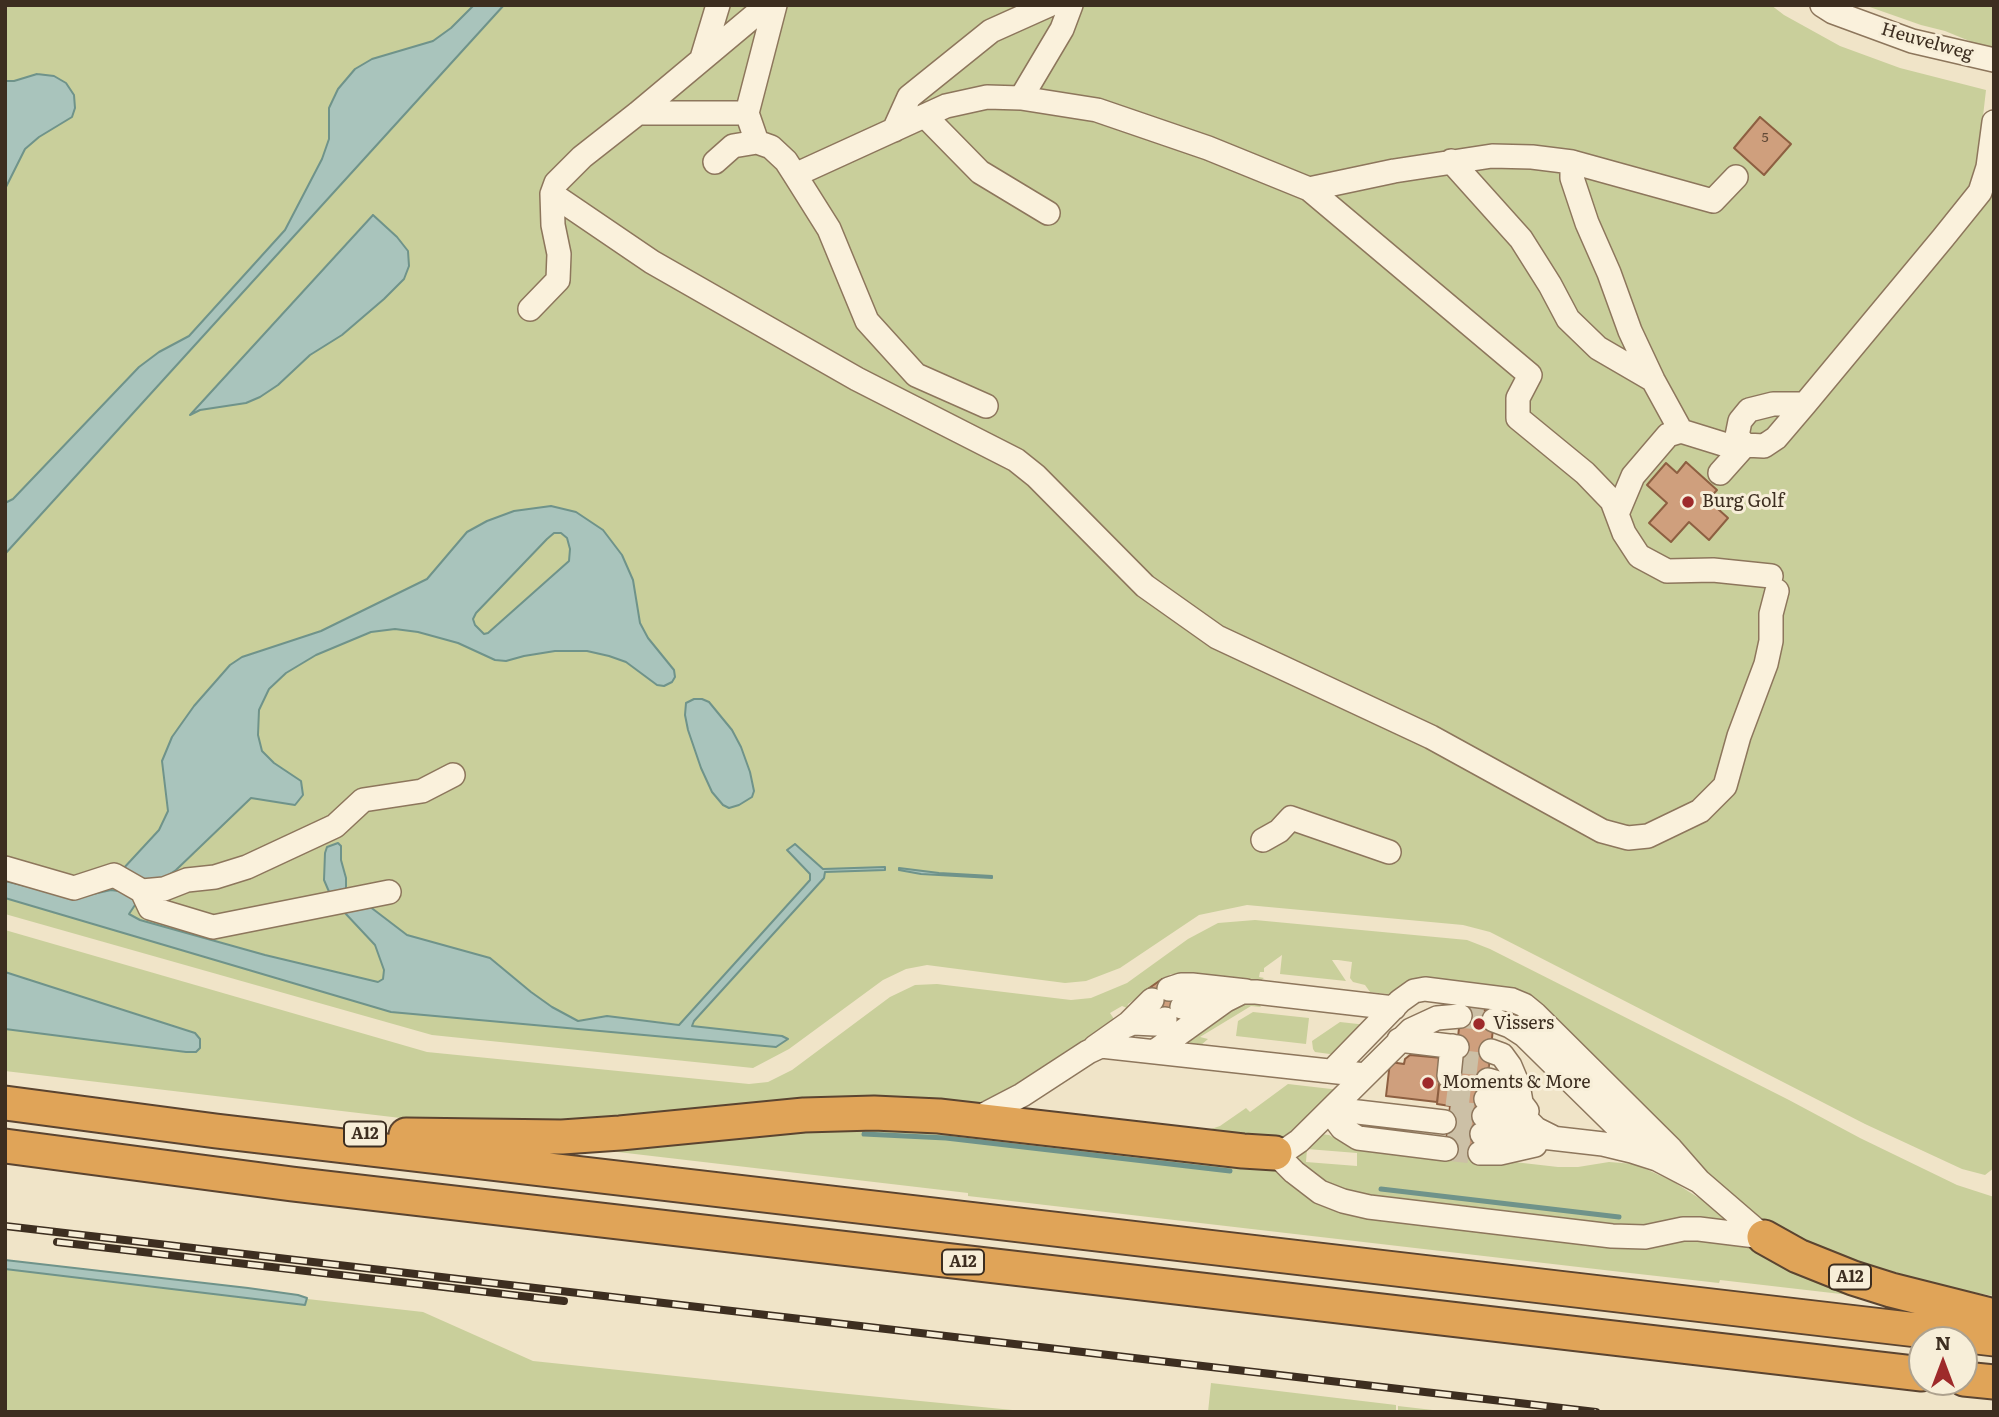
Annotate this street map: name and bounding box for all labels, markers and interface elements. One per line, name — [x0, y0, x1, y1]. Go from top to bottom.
street label: Heuvelweg — [1879, 19, 1975, 65]
house number: 5 — [1761, 130, 1769, 146]
place label: Burg Golf — [1702, 491, 1784, 513]
marker: Burg Golf — [1680, 494, 1696, 510]
place label: Vissers — [1493, 1013, 1554, 1035]
marker: Vissers — [1471, 1016, 1487, 1032]
place label: Moments & More — [1442, 1072, 1590, 1094]
marker: Moments & More — [1420, 1075, 1436, 1091]
road number: A12 — [344, 1122, 386, 1146]
road number: A12 — [942, 1250, 984, 1274]
road number: A12 — [1829, 1264, 1871, 1289]
north arrow — [1908, 1326, 1978, 1396]
text: N — [1935, 1328, 1951, 1356]

